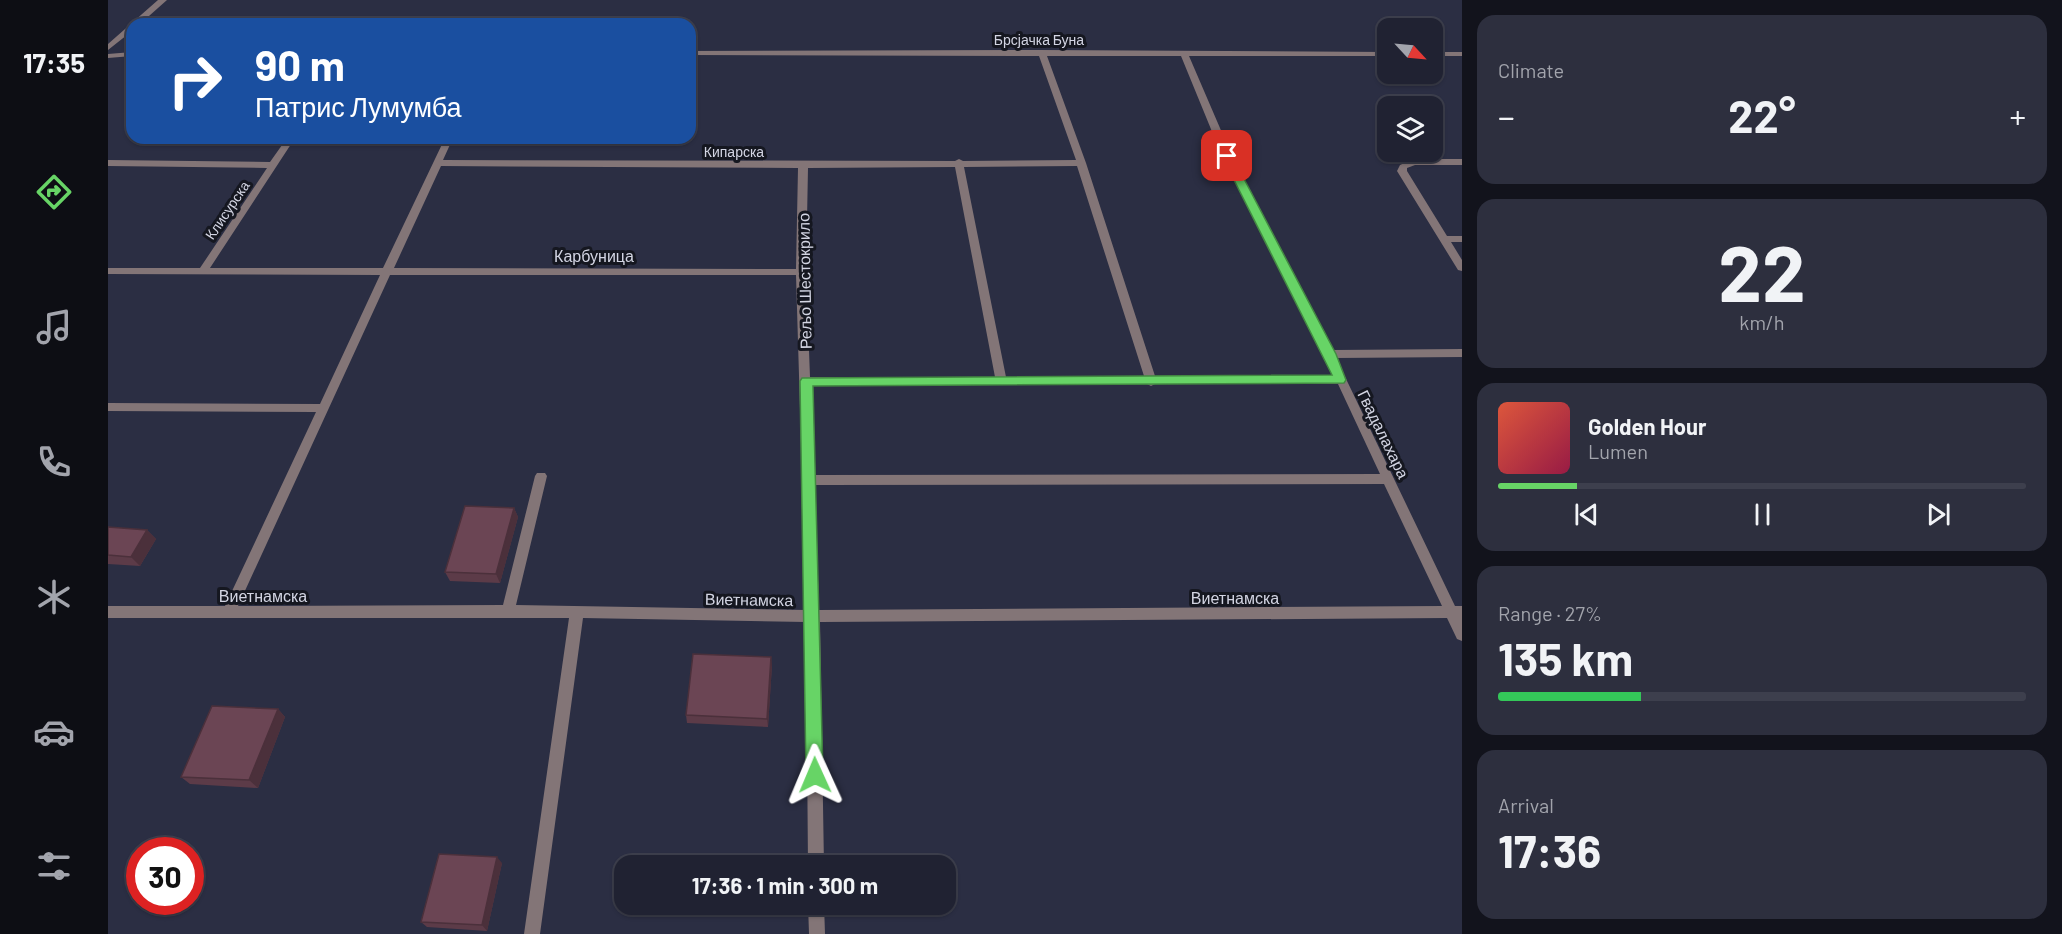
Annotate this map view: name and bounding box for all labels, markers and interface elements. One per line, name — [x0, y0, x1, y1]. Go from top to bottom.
north arrow — [1377, 18, 1443, 84]
map controls — [1377, 18, 1443, 162]
street label: Брсјачка Буна — [994, 31, 1084, 48]
text: 90 m — [255, 39, 345, 89]
icon: right — [156, 42, 234, 120]
text: 17:35 — [23, 46, 85, 78]
text: Climate — [1498, 58, 1564, 82]
text: 22° — [1728, 88, 1796, 142]
text: Патрис Лумумба — [255, 90, 462, 122]
button: layers — [1377, 96, 1443, 162]
text: − — [1498, 96, 1515, 136]
text: + — [2009, 96, 2026, 136]
pin — [1201, 130, 1252, 181]
icon: arrive — [1210, 139, 1243, 172]
street label: Кипарска — [704, 143, 764, 160]
icon: directions — [33, 171, 75, 213]
street label: Клисурска — [201, 177, 253, 243]
street label: Рељо Шестокрило — [793, 213, 815, 349]
text: 22 — [1718, 224, 1806, 318]
street label: Карбуница — [554, 246, 634, 265]
icon: music — [33, 306, 75, 348]
text: km/h — [1739, 310, 1785, 334]
street label: Гвадалахара — [1354, 387, 1414, 481]
text: Golden Hour — [1588, 413, 1706, 439]
text: Lumen — [1588, 439, 1648, 463]
icon: phone — [33, 441, 75, 483]
icon: previous — [1570, 498, 1603, 531]
icon: pause — [1746, 498, 1779, 531]
icon: next — [1922, 498, 1955, 531]
icon: climate — [33, 576, 75, 618]
street label: Виетнамска — [219, 586, 307, 605]
street label: Виетнамска — [1191, 588, 1279, 607]
street label: Виетнамска — [705, 589, 793, 609]
text: Range · 27% — [1498, 601, 1602, 625]
text: 135 km — [1498, 631, 1633, 685]
icon: car — [33, 711, 75, 753]
position arrow — [783, 743, 847, 807]
text: Arrival — [1498, 793, 1554, 817]
text: 17:36 — [1498, 823, 1601, 877]
speed limit sign: 30 — [126, 837, 204, 915]
icon: filters — [33, 845, 75, 887]
text: 17:36 · 1 min · 300 m — [692, 872, 878, 898]

